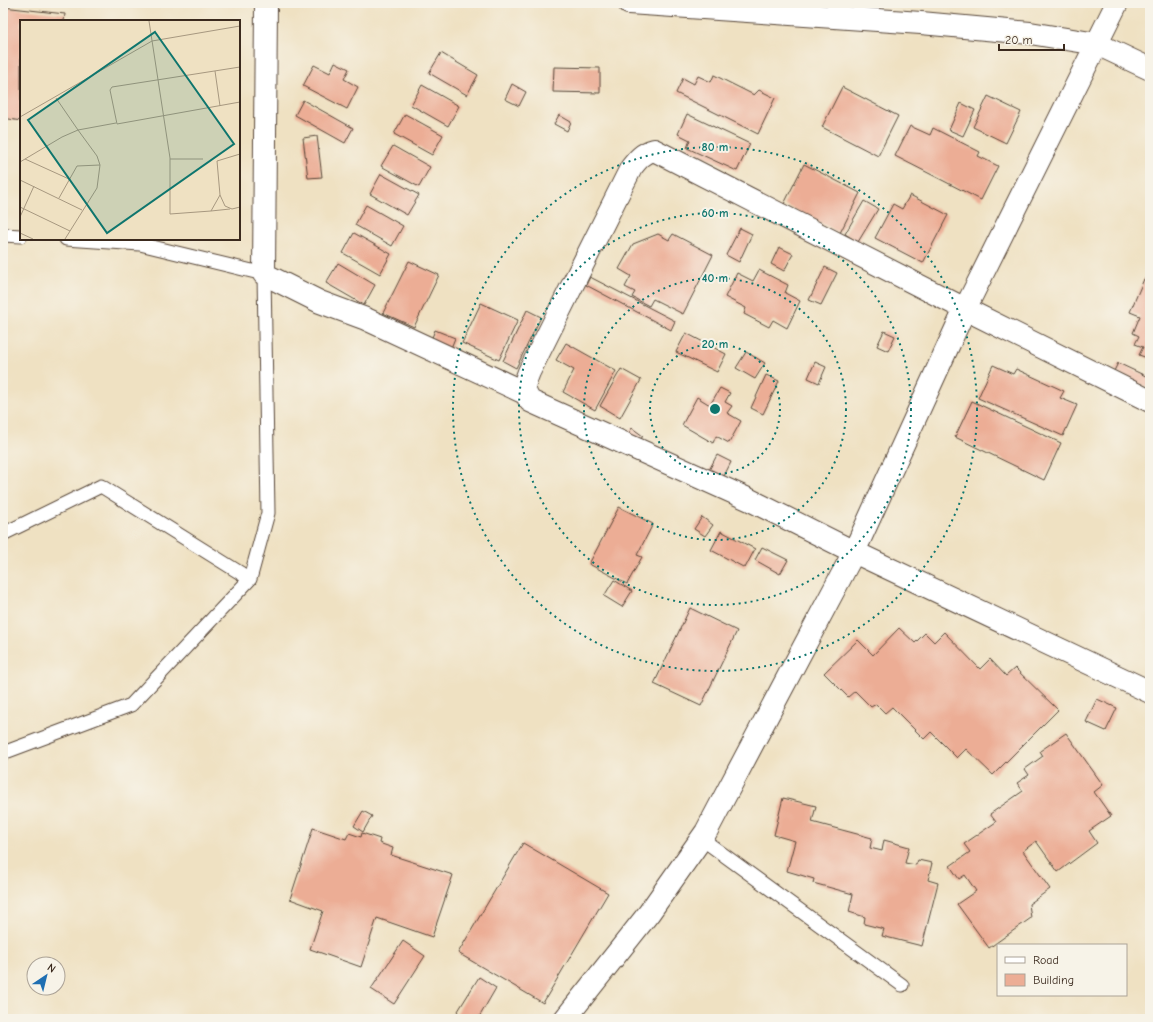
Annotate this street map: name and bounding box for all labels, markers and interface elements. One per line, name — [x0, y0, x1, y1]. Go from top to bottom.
inset map — [20, 20, 240, 240]
scale bar — [999, 26, 1064, 52]
text: 20 m — [1005, 33, 1033, 47]
text: 80 m — [702, 140, 728, 154]
text: 60 m — [702, 206, 728, 220]
text: 40 m — [702, 271, 728, 285]
text: 20 m — [702, 337, 728, 351]
centre of rings — [708, 402, 722, 416]
legend — [997, 944, 1127, 996]
text: Road — [1033, 953, 1059, 967]
north arrow — [26, 956, 66, 996]
text: N — [45, 961, 58, 976]
text: Building — [1033, 973, 1074, 987]

